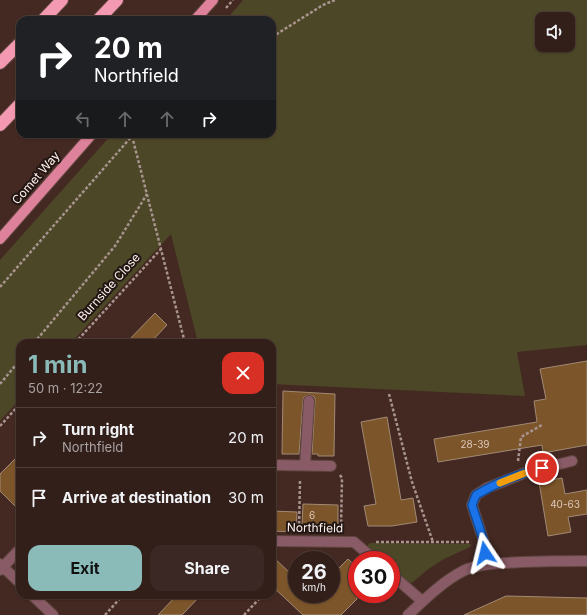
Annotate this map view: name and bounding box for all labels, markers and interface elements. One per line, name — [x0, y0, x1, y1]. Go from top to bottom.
map controls — [535, 12, 575, 52]
button: sound — [535, 12, 575, 52]
text: 20 m — [94, 31, 163, 65]
icon: right — [28, 32, 80, 84]
text: Northfield — [94, 65, 179, 86]
icon: left — [72, 108, 94, 130]
icon: ahead — [114, 108, 136, 130]
icon: ahead — [156, 108, 178, 130]
icon: right — [198, 108, 220, 130]
street label: Comet Way — [9, 148, 63, 207]
street label: Burnside Close — [74, 250, 143, 324]
text: 1 min — [28, 350, 87, 379]
button: close — [222, 352, 264, 394]
text: 50 m · 12:22 — [28, 380, 103, 396]
text: Turn right — [62, 420, 134, 439]
icon: right — [28, 427, 50, 449]
text: 20 m — [228, 428, 264, 447]
house number: 28-39 — [460, 438, 490, 450]
text: Northfield — [62, 439, 123, 455]
pin — [525, 451, 559, 485]
icon: arrive — [531, 457, 553, 479]
icon: arrive — [28, 487, 50, 509]
text: Arrive at destination — [62, 488, 211, 507]
text: 30 m — [228, 488, 264, 507]
house number: 40-63 — [550, 498, 580, 510]
house number: 6 — [309, 509, 315, 521]
street label: Northfield — [287, 520, 343, 535]
position arrow — [464, 532, 506, 574]
button: Exit — [28, 545, 142, 591]
button: Share — [150, 545, 264, 591]
speed limit sign: 30 — [348, 551, 400, 603]
text: 26 — [301, 560, 327, 584]
text: km/h — [302, 581, 326, 593]

